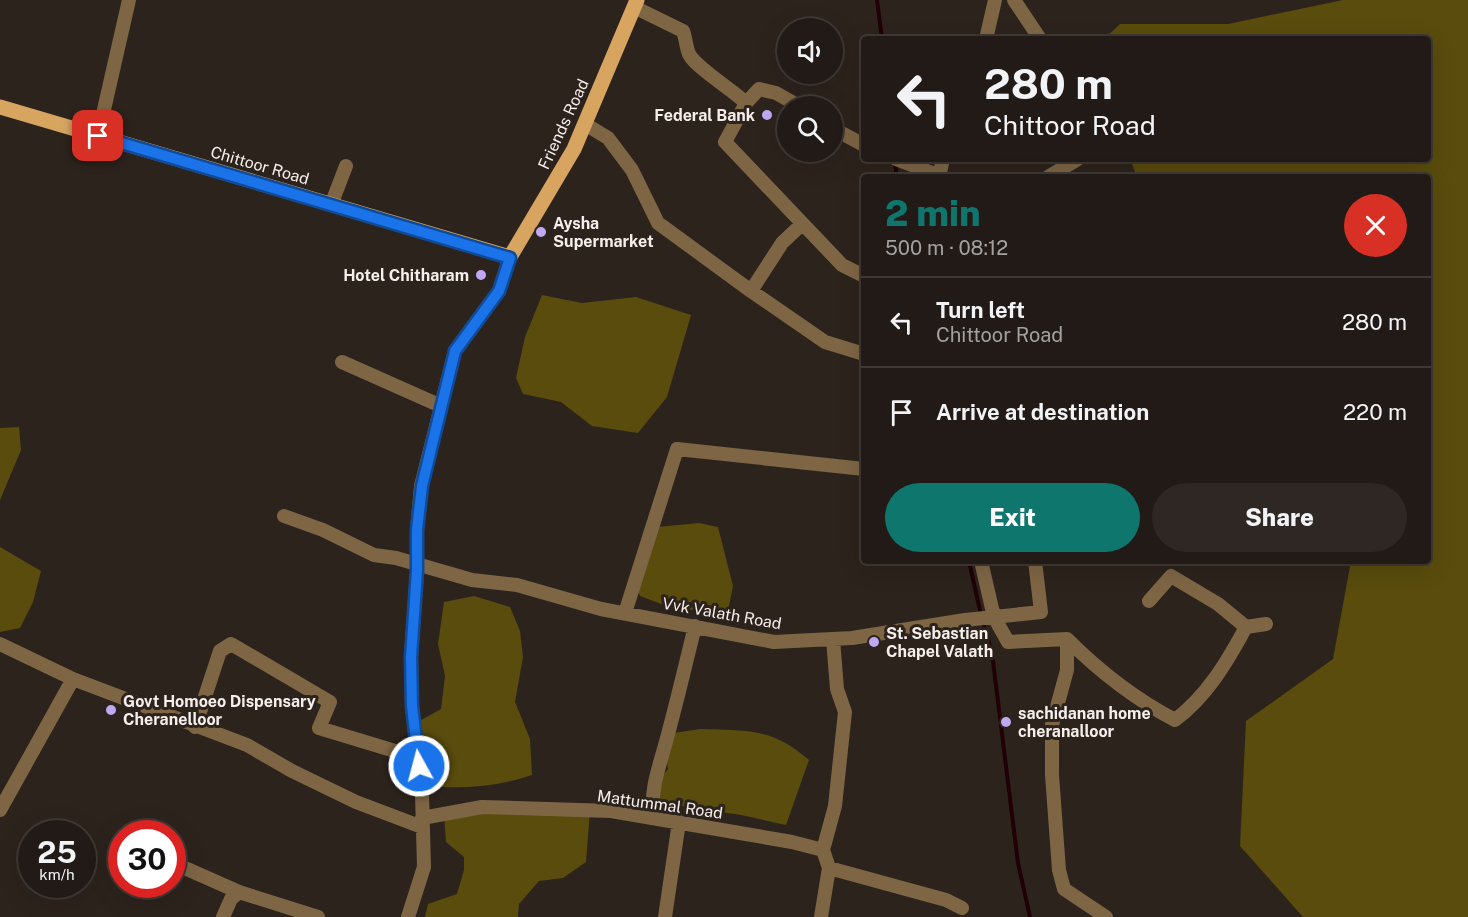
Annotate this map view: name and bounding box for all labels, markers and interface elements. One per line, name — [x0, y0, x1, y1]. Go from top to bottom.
map controls — [777, 18, 843, 162]
button: sound — [777, 18, 843, 84]
text: 280 m — [984, 59, 1113, 108]
icon: left — [885, 60, 963, 138]
street label: Friends Road — [534, 76, 593, 172]
button: search — [777, 96, 843, 162]
place label: Federal Bank — [654, 106, 755, 125]
marker: Federal Bank — [760, 108, 774, 122]
text: Chittoor Road — [984, 109, 1156, 141]
pin — [72, 110, 123, 161]
icon: arrive — [81, 119, 114, 152]
street label: Chittoor Road — [208, 142, 311, 189]
text: 2 min — [885, 192, 981, 234]
button: close — [1344, 194, 1407, 257]
place label: Aysha Supermarket — [553, 214, 654, 251]
marker: Aysha Supermarket — [534, 225, 548, 239]
text: 500 m · 08:12 — [885, 236, 1008, 260]
place label: Hotel Chitharam — [343, 266, 469, 285]
marker: Hotel Chitharam — [474, 268, 488, 282]
text: Turn left — [936, 297, 1025, 323]
icon: left — [885, 306, 918, 339]
text: 280 m — [1342, 309, 1407, 335]
text: Chittoor Road — [936, 323, 1063, 347]
icon: arrive — [885, 396, 918, 429]
text: Arrive at destination — [936, 399, 1149, 425]
text: 220 m — [1343, 399, 1407, 425]
button: Exit — [885, 483, 1140, 552]
button: Share — [1152, 483, 1407, 552]
street label: Vvk Valath Road — [661, 594, 783, 633]
place label: St. Sebastian Chapel Valath — [886, 624, 993, 661]
marker: St. Sebastian Chapel Valath — [867, 635, 881, 649]
place label: Govt Homoeo Dispensary Cheranelloor — [123, 692, 316, 729]
marker: Govt Homoeo Dispensary Cheranelloor — [104, 703, 118, 717]
place label: sachidanan home cheranalloor — [1018, 704, 1151, 741]
marker: sachidanan home cheranalloor — [999, 715, 1013, 729]
position arrow — [387, 734, 451, 798]
street label: Mattummal Road — [596, 786, 724, 823]
speed limit sign: 30 — [108, 820, 186, 898]
text: 25 — [37, 834, 77, 870]
text: km/h — [39, 866, 75, 883]

